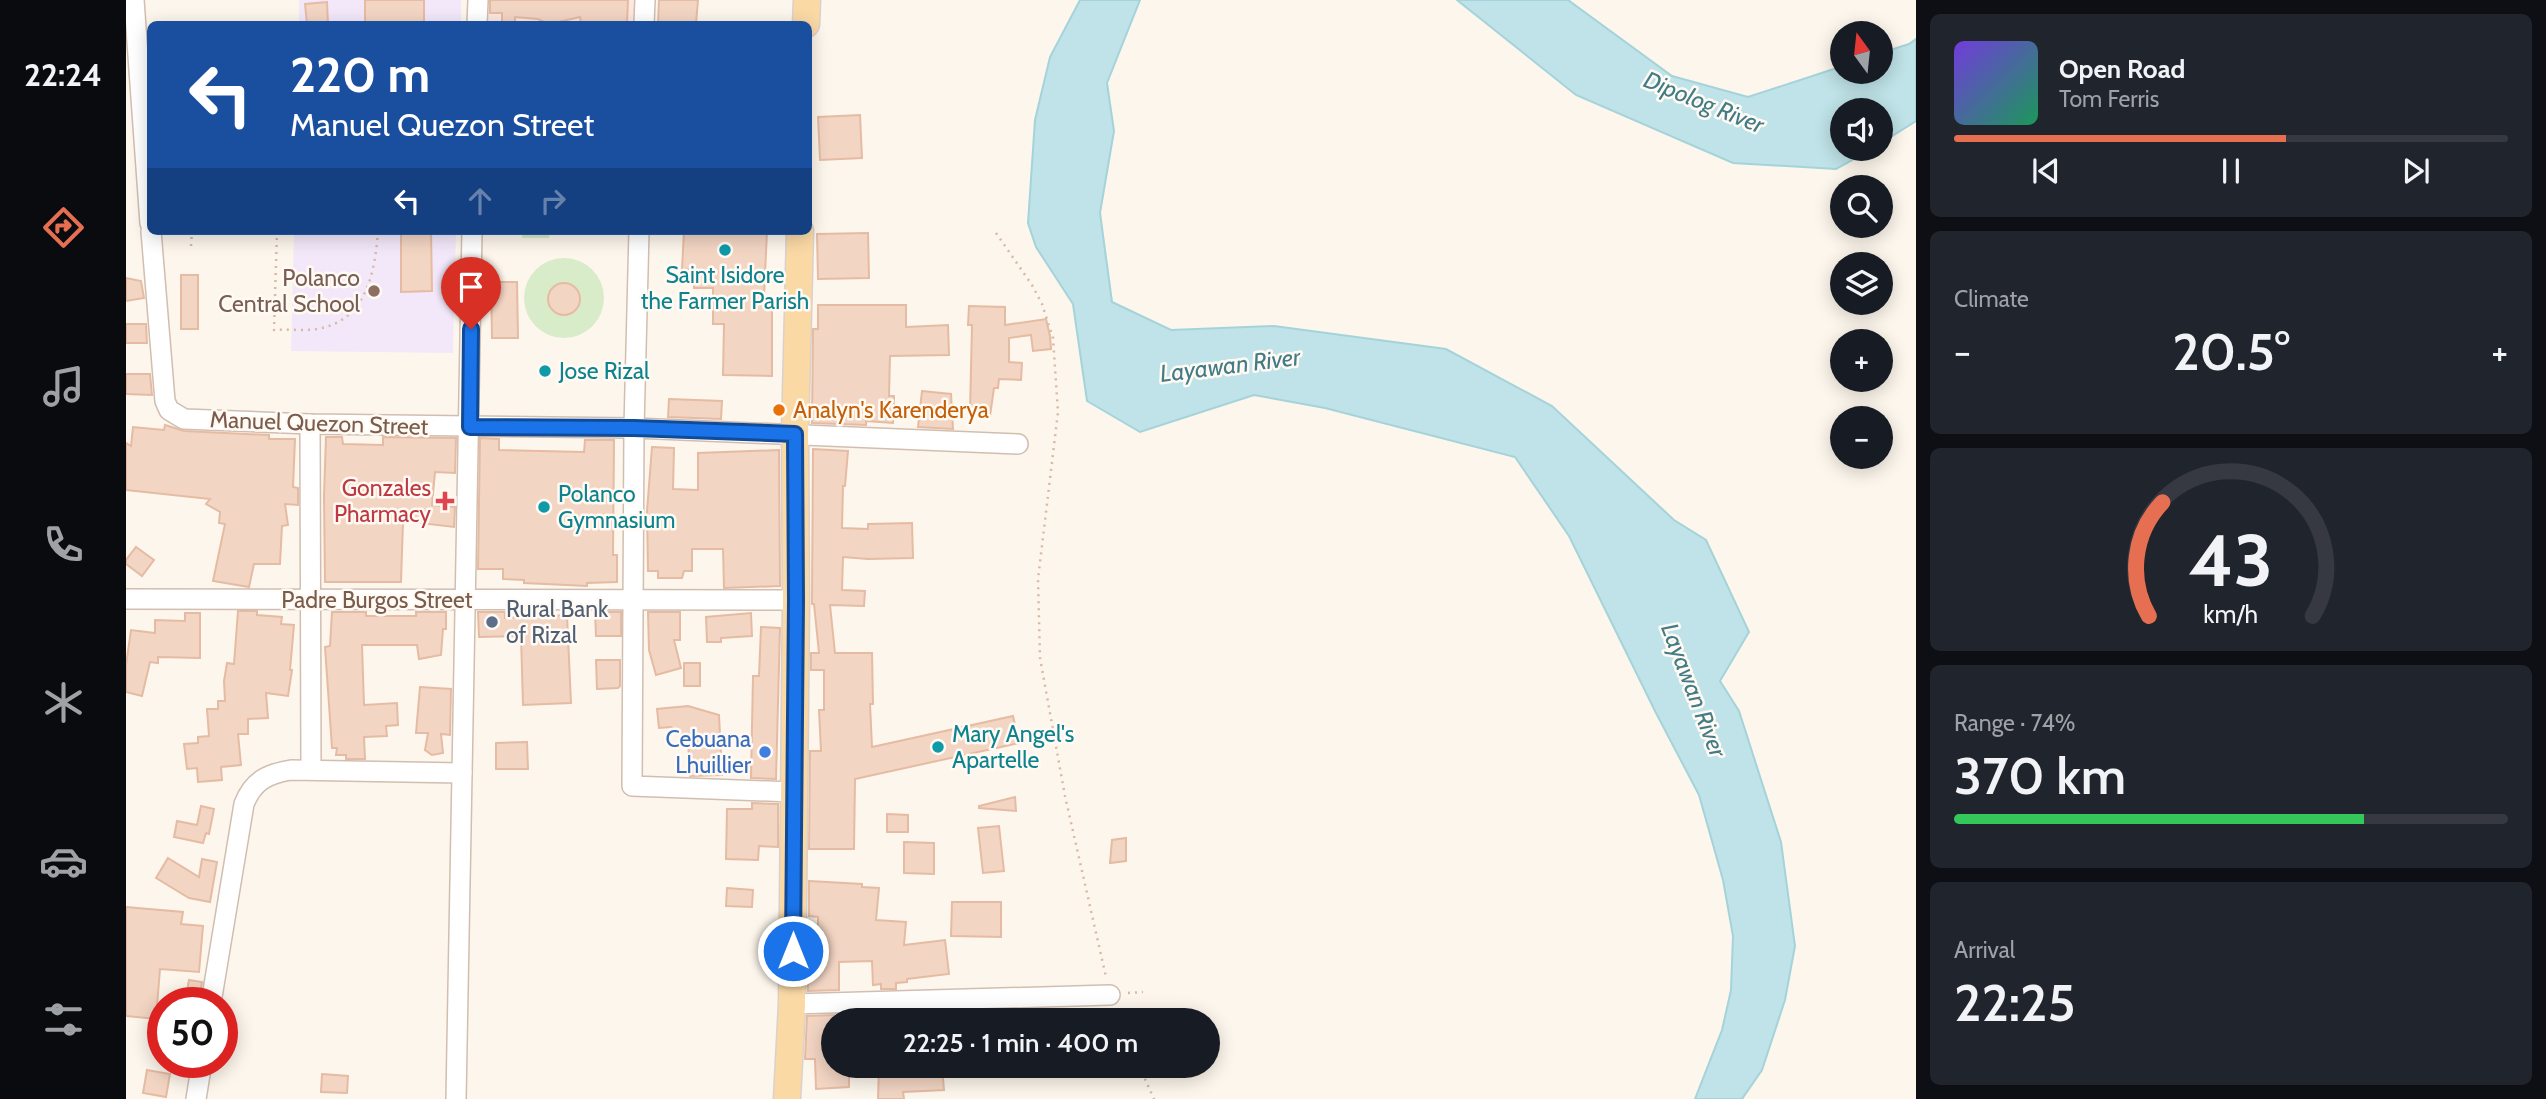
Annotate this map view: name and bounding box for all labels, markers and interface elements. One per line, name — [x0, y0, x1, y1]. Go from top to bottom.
north arrow — [1830, 21, 1894, 84]
map controls — [1830, 21, 1893, 469]
text: 220 m — [290, 45, 430, 104]
icon: left — [175, 49, 266, 140]
text: Open Road — [2059, 53, 2185, 85]
text: 22:24 — [24, 55, 102, 94]
water label: Dipolog River — [1640, 65, 1770, 140]
text: Tom Ferris — [2059, 85, 2159, 113]
button: sound — [1830, 98, 1893, 161]
text: Manuel Quezon Street — [290, 105, 594, 144]
icon: previous — [2027, 152, 2065, 190]
icon: pause — [2212, 152, 2250, 190]
icon: next — [2397, 152, 2435, 190]
button: search — [1830, 175, 1893, 238]
icon: left — [388, 182, 426, 220]
icon: ahead — [461, 182, 499, 220]
icon: right — [534, 182, 572, 220]
icon: directions — [39, 203, 88, 252]
marker: Saint Isidore the Farmer Parish — [717, 242, 733, 258]
button: layers — [1830, 252, 1893, 315]
pin — [441, 257, 501, 329]
place label: Saint Isidore the Farmer Parish — [641, 261, 809, 315]
place label: Polanco Central School — [218, 264, 361, 318]
icon: arrive — [452, 268, 490, 306]
marker: Polanco Central School — [366, 283, 382, 299]
text: Climate — [1954, 285, 2029, 313]
text: 20.5° — [2172, 320, 2290, 383]
text: − — [1954, 328, 1971, 375]
text: + — [2491, 328, 2508, 375]
button: + — [1830, 329, 1893, 392]
water label: Layawan River — [1158, 342, 1303, 388]
place label: Jose Rizal — [558, 357, 650, 385]
icon: music — [39, 362, 88, 411]
marker: Jose Rizal — [537, 363, 553, 379]
place label: Analyn's Karenderya — [793, 396, 989, 424]
marker: Analyn's Karenderya — [771, 402, 787, 418]
street label: Manuel Quezon Street — [209, 405, 429, 441]
button: − — [1830, 406, 1893, 469]
place label: Gonzales Pharmacy — [334, 474, 431, 528]
place label: Polanco Gymnasium — [558, 480, 675, 534]
marker: Gonzales Pharmacy — [437, 493, 453, 509]
marker: Polanco Gymnasium — [536, 499, 552, 515]
text: 43 — [2189, 516, 2273, 604]
icon: phone — [39, 520, 88, 569]
street label: Padre Burgos Street — [281, 586, 473, 614]
place label: Rural Bank of Rizal — [506, 595, 609, 649]
text: km/h — [2204, 598, 2258, 628]
marker: Rural Bank of Rizal — [484, 614, 500, 630]
water label: Layawan River — [1655, 619, 1733, 763]
icon: climate — [39, 678, 88, 727]
text: Range · 74% — [1954, 709, 2075, 737]
place label: Mary Angel's Apartelle — [952, 720, 1074, 774]
place label: Cebuana Lhuillier — [666, 725, 752, 779]
marker: Mary Angel's Apartelle — [930, 739, 946, 755]
marker: Cebuana Lhuillier — [757, 744, 773, 760]
text: 370 km — [1954, 744, 2126, 807]
icon: car — [39, 837, 88, 886]
position arrow — [756, 914, 830, 988]
text: Arrival — [1954, 936, 2015, 964]
text: 22:25 — [1954, 971, 2076, 1034]
speed limit sign: 50 — [147, 987, 238, 1078]
icon: filters — [39, 995, 88, 1044]
text: 22:25 · 1 min · 400 m — [903, 1027, 1138, 1059]

